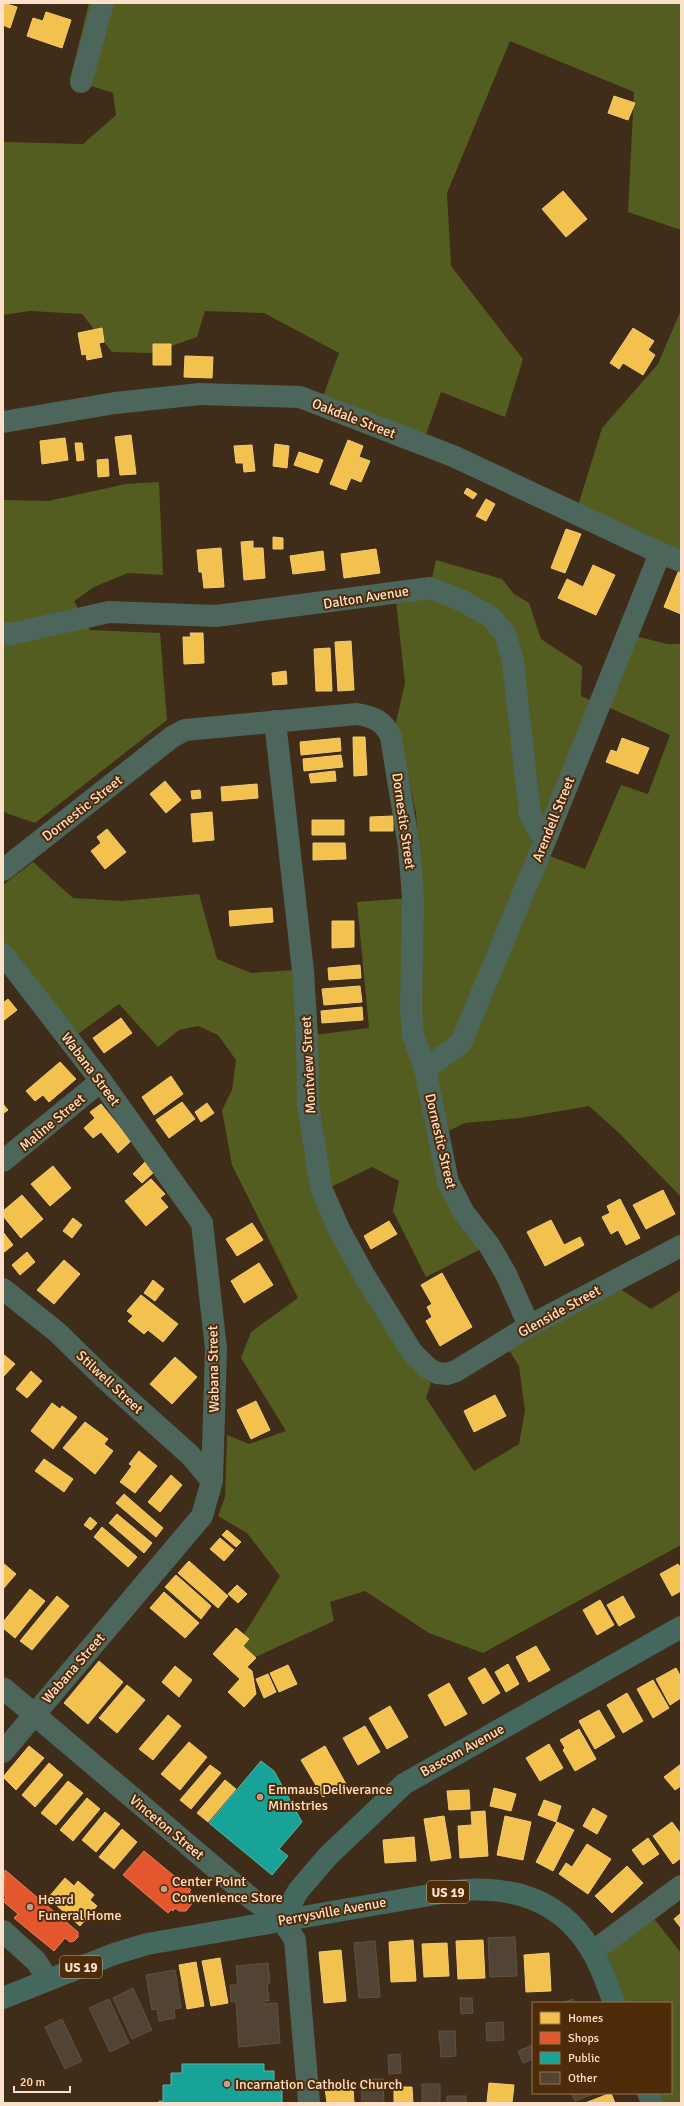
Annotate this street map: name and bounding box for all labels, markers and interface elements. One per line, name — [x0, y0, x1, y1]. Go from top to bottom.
street label: Oakdale Street — [310, 395, 398, 442]
street label: Dalton Avenue — [322, 582, 410, 613]
street label: Dornestic Street — [39, 772, 126, 845]
street label: Dornestic Street — [388, 772, 419, 870]
street label: Arendell Street — [529, 774, 578, 864]
street label: Montview Street — [297, 1016, 320, 1114]
street label: Wabana Street — [58, 1029, 124, 1109]
street label: Maline Street — [16, 1090, 89, 1155]
street label: Dornestic Street — [421, 1092, 460, 1190]
street label: Glenside Street — [515, 1282, 603, 1341]
street label: Wabana Street — [204, 1325, 223, 1413]
street label: Stilwell Street — [73, 1347, 147, 1418]
street label: Wabana Street — [38, 1630, 108, 1707]
street label: Bascom Avenue — [417, 1720, 507, 1781]
place label: Emmaus Deliverance Ministries — [268, 1781, 392, 1814]
street label: Vinceton Street — [126, 1791, 208, 1864]
marker: Emmaus Deliverance Ministries — [255, 1792, 265, 1802]
place label: Center Point Convenience Store — [172, 1873, 283, 1906]
road number: US 19 — [427, 1881, 469, 1903]
marker: Center Point Convenience Store — [159, 1884, 169, 1894]
place label: Heard Funeral Home — [38, 1891, 121, 1924]
street label: Perrysville Avenue — [277, 1894, 388, 1929]
marker: Heard Funeral Home — [25, 1902, 35, 1912]
road number: US 19 — [60, 1956, 102, 1978]
legend — [532, 2002, 672, 2094]
text: Homes — [568, 2011, 603, 2026]
text: Shops — [568, 2031, 599, 2046]
text: Public — [568, 2051, 600, 2066]
scale bar — [14, 2068, 70, 2094]
text: Other — [568, 2071, 598, 2086]
text: 20 m — [20, 2075, 45, 2090]
place label: Incarnation Catholic Church — [235, 2076, 402, 2093]
marker: Incarnation Catholic Church — [222, 2079, 232, 2089]

